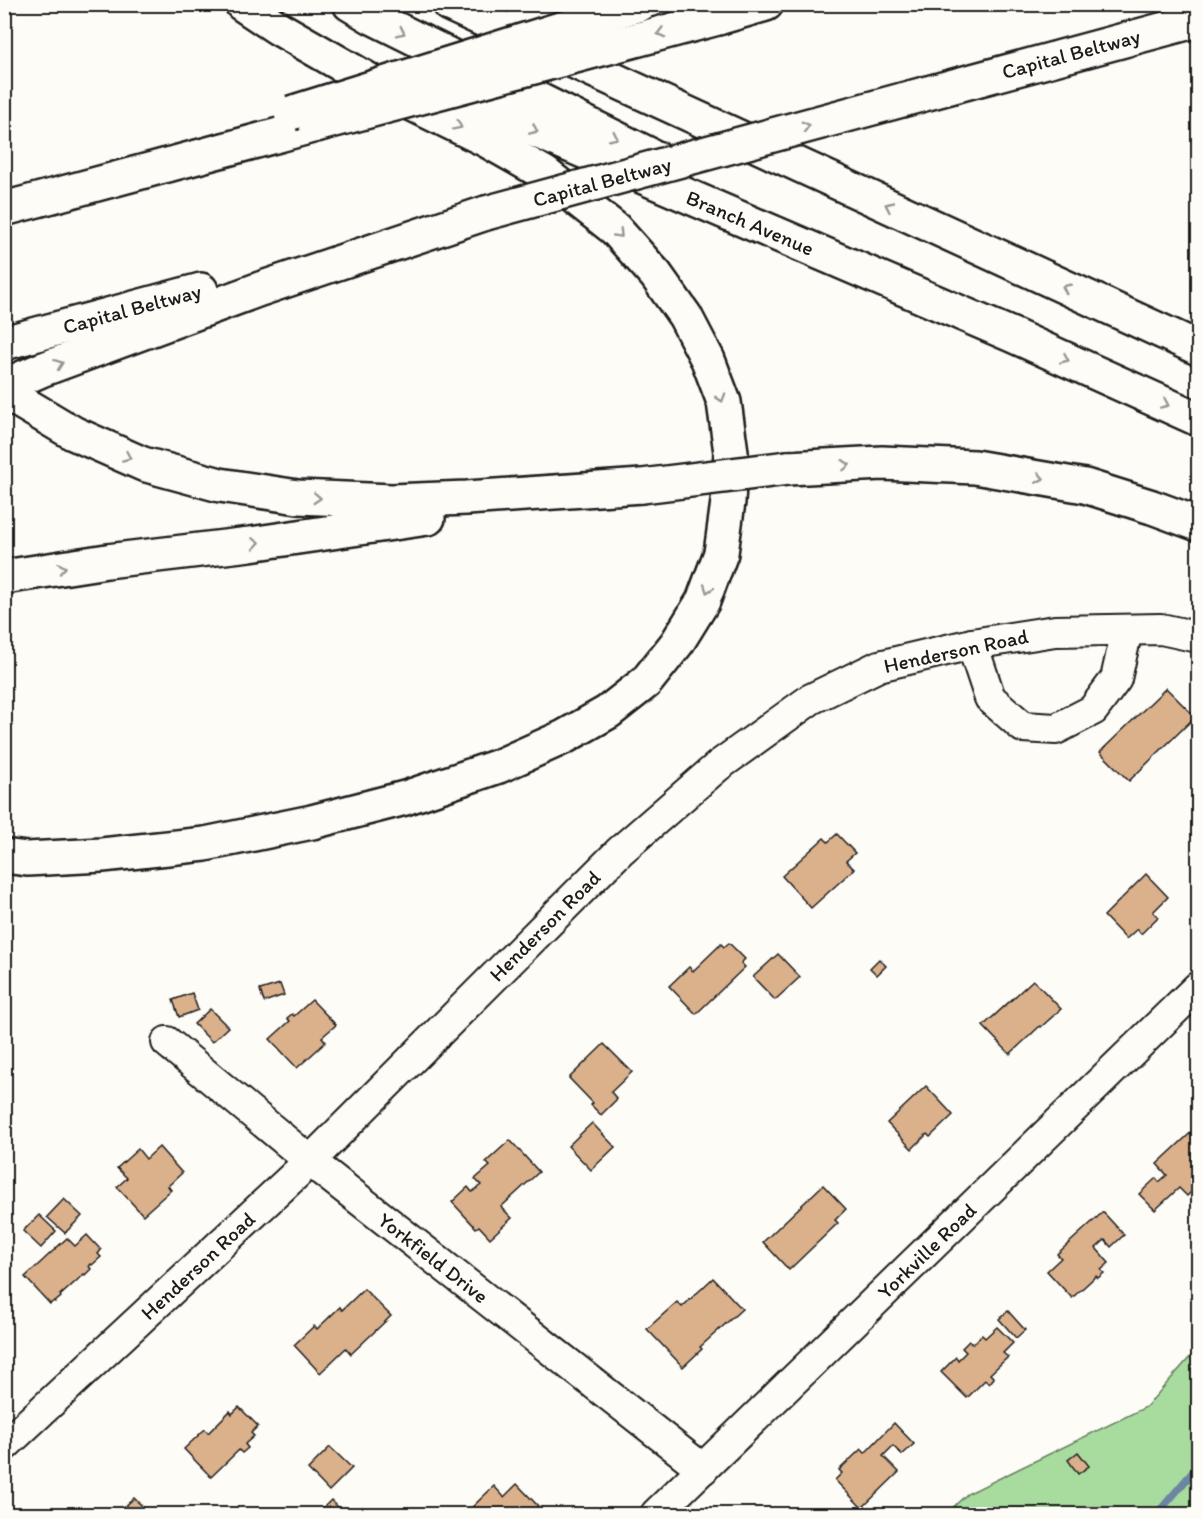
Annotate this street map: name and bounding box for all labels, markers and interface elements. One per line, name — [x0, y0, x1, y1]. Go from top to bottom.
street label: Capital Beltway — [999, 23, 1143, 84]
one-way arrow — [395, 24, 406, 36]
one-way arrow — [656, 25, 666, 38]
one-way arrow — [451, 119, 462, 131]
one-way arrow — [800, 121, 811, 133]
one-way arrow — [528, 122, 539, 134]
one-way arrow — [607, 130, 618, 142]
street label: Capital Beltway — [530, 151, 674, 212]
street label: Branch Avenue — [682, 184, 818, 261]
one-way arrow — [885, 202, 896, 214]
one-way arrow — [612, 228, 623, 238]
street label: Capital Beltway — [60, 278, 204, 339]
one-way arrow — [1062, 284, 1073, 296]
one-way arrow — [1059, 352, 1070, 364]
one-way arrow — [53, 358, 63, 371]
one-way arrow — [714, 392, 727, 403]
one-way arrow — [1159, 397, 1170, 409]
one-way arrow — [121, 450, 132, 462]
one-way arrow — [842, 458, 851, 471]
one-way arrow — [1035, 472, 1045, 484]
one-way arrow — [312, 491, 321, 504]
one-way arrow — [251, 537, 260, 549]
one-way arrow — [58, 563, 67, 575]
one-way arrow — [702, 583, 715, 594]
street label: Henderson Road — [881, 623, 1031, 678]
street label: Henderson Road — [484, 864, 606, 986]
street label: Yorkville Road — [872, 1197, 982, 1304]
street label: Henderson Road — [135, 1206, 260, 1325]
street label: Yorkfield Drive — [373, 1207, 493, 1308]

